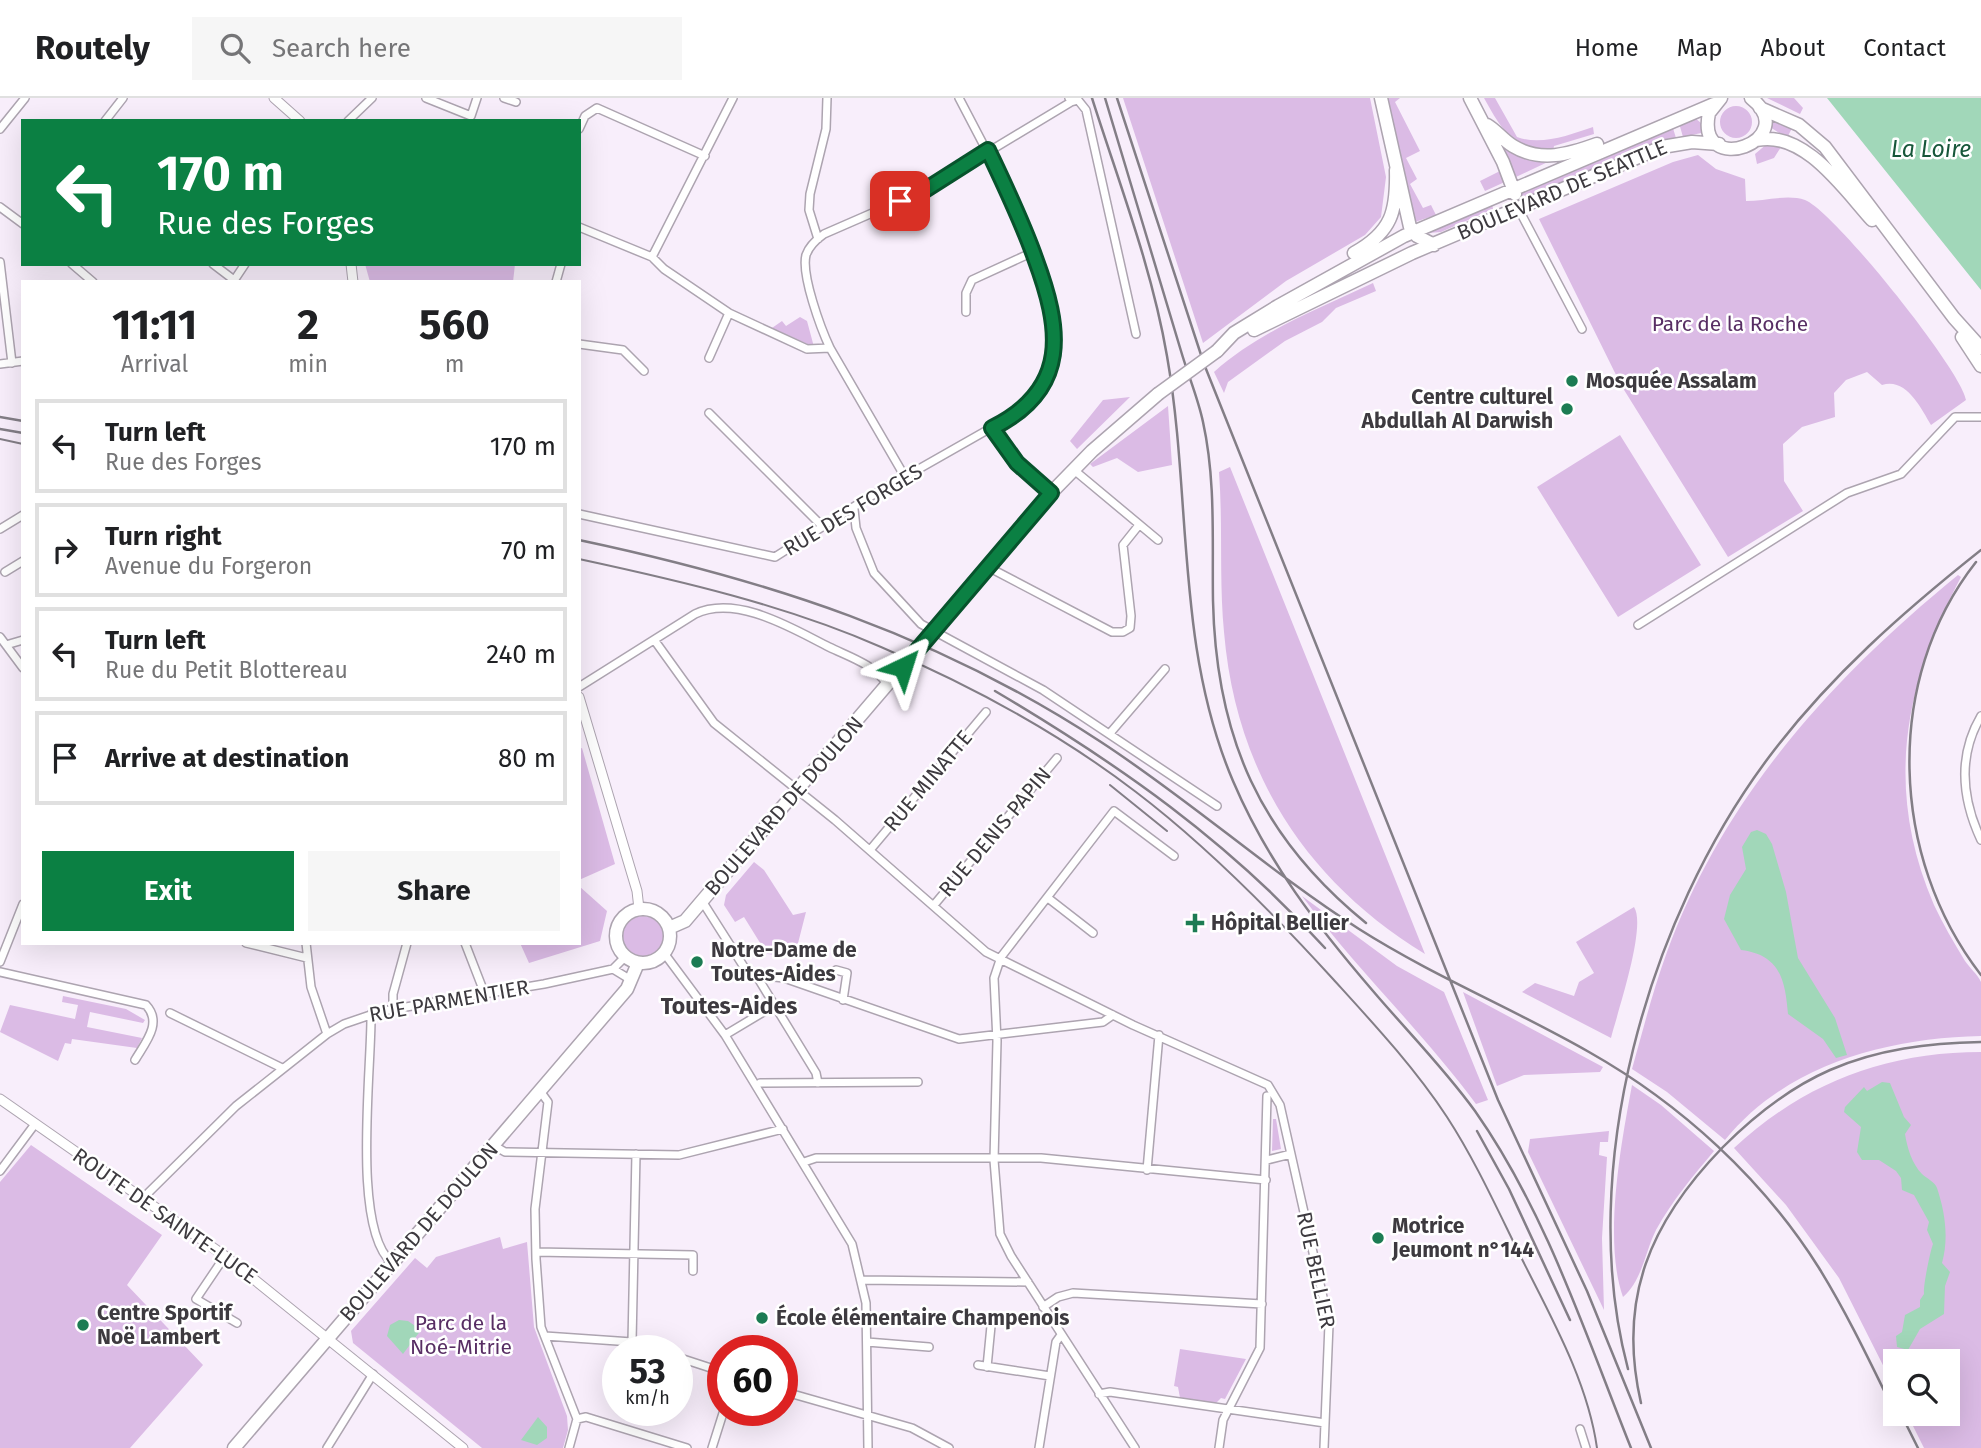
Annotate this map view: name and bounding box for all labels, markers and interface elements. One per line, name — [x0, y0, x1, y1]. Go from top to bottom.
search box — [192, 17, 682, 80]
text: Routely — [35, 28, 150, 68]
icon: search — [216, 29, 254, 67]
text: Search here — [272, 33, 411, 64]
text: Home — [1575, 34, 1639, 62]
text: Map — [1677, 34, 1723, 62]
text: About — [1761, 34, 1825, 62]
text: Contact — [1863, 34, 1946, 62]
street label: BOULEVARD DE SEATTLE — [1453, 134, 1671, 246]
water label: La Loire — [1891, 135, 1971, 163]
text: 170 m — [157, 144, 284, 203]
icon: left — [42, 147, 133, 238]
pin — [870, 171, 930, 231]
icon: arrive — [881, 182, 919, 220]
text: Rue des Forges — [157, 204, 375, 242]
text: 11:11 — [112, 300, 197, 350]
text: 2 — [297, 300, 319, 350]
text: 560 — [419, 300, 490, 350]
park label: Parc de la Roche — [1652, 311, 1808, 337]
text: Arrival — [121, 350, 188, 378]
text: min — [288, 350, 328, 378]
text: m — [445, 350, 464, 378]
place label: Mosquée Assalam — [1586, 368, 1757, 394]
marker: Mosquée Assalam — [1564, 373, 1580, 389]
place label: Centre culturel Abdullah Al Darwish — [1361, 384, 1554, 434]
marker: Centre culturel Abdullah Al Darwish — [1559, 401, 1575, 417]
text: Turn left — [105, 417, 206, 448]
icon: left — [46, 427, 84, 465]
text: 170 m — [490, 431, 556, 462]
text: Rue des Forges — [105, 448, 261, 476]
street label: RUE DES FORGES — [779, 458, 927, 562]
text: Turn right — [105, 521, 222, 552]
icon: right — [46, 531, 84, 569]
text: 70 m — [501, 535, 556, 566]
text: Avenue du Forgeron — [105, 552, 312, 580]
text: Turn left — [105, 625, 206, 656]
position arrow — [866, 630, 940, 704]
icon: left — [46, 635, 84, 673]
text: 240 m — [486, 639, 556, 670]
text: Rue du Petit Blottereau — [105, 656, 348, 684]
street label: BOULEVARD DE DOULON — [699, 711, 869, 901]
street label: RUE MINATTE — [878, 725, 978, 837]
icon: arrive — [46, 739, 84, 777]
text: Arrive at destination — [105, 743, 349, 774]
text: 80 m — [498, 743, 556, 774]
street label: RUE DENIS PAPIN — [933, 762, 1057, 902]
button: Exit — [42, 851, 294, 931]
button: Share — [308, 851, 560, 931]
place label: Hôpital Bellier — [1211, 910, 1350, 936]
marker: Hôpital Bellier — [1185, 913, 1205, 933]
place label: Notre-Dame de Toutes-Aides — [711, 937, 857, 987]
marker: Notre-Dame de Toutes-Aides — [689, 954, 705, 970]
street label: RUE PARMENTIER — [367, 974, 531, 1028]
district label: Toutes-Aides — [661, 992, 797, 1020]
street label: BOULEVARD DE DOULON — [334, 1137, 504, 1327]
street label: ROUTE DE SAINTE-LUCE — [68, 1142, 262, 1290]
street label: RUE BELLIER — [1291, 1209, 1341, 1331]
place label: Motrice Jeumont n°144 — [1391, 1213, 1534, 1263]
marker: Motrice Jeumont n°144 — [1370, 1230, 1386, 1246]
place label: Centre Sportif Noë Lambert — [97, 1300, 234, 1350]
place label: École élémentaire Champenois — [776, 1304, 1069, 1331]
park label: Parc de la Noé-Mitrie — [410, 1310, 512, 1360]
marker: École élémentaire Champenois — [754, 1310, 770, 1326]
marker: Centre Sportif Noë Lambert — [75, 1317, 91, 1333]
speed limit sign: 60 — [707, 1335, 798, 1426]
map controls — [1883, 1349, 1960, 1426]
button: search — [1883, 1349, 1960, 1426]
text: 53 — [629, 1350, 666, 1392]
text: km/h — [625, 1387, 670, 1409]

